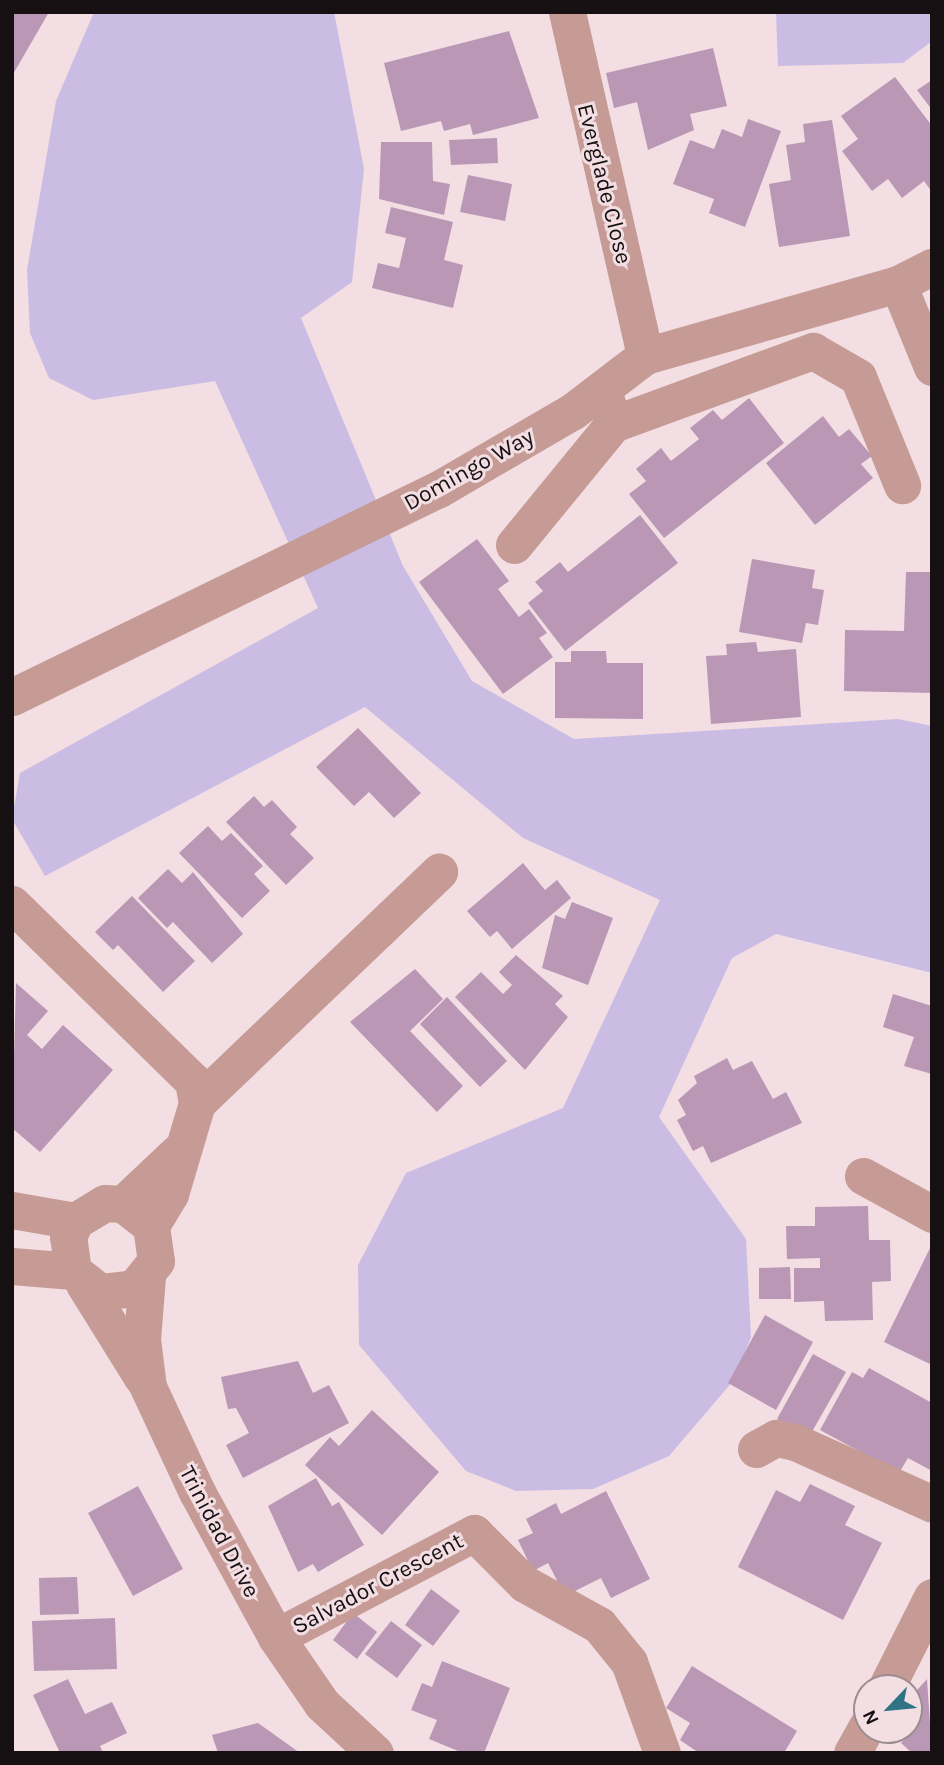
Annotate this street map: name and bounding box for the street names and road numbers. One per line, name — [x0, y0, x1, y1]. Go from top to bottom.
street label: Everglade Close — [571, 101, 637, 267]
street label: Domingo Way — [399, 423, 539, 517]
street label: Trinidad Drive — [173, 1462, 265, 1602]
street label: Salvador Crescent — [288, 1527, 468, 1641]

